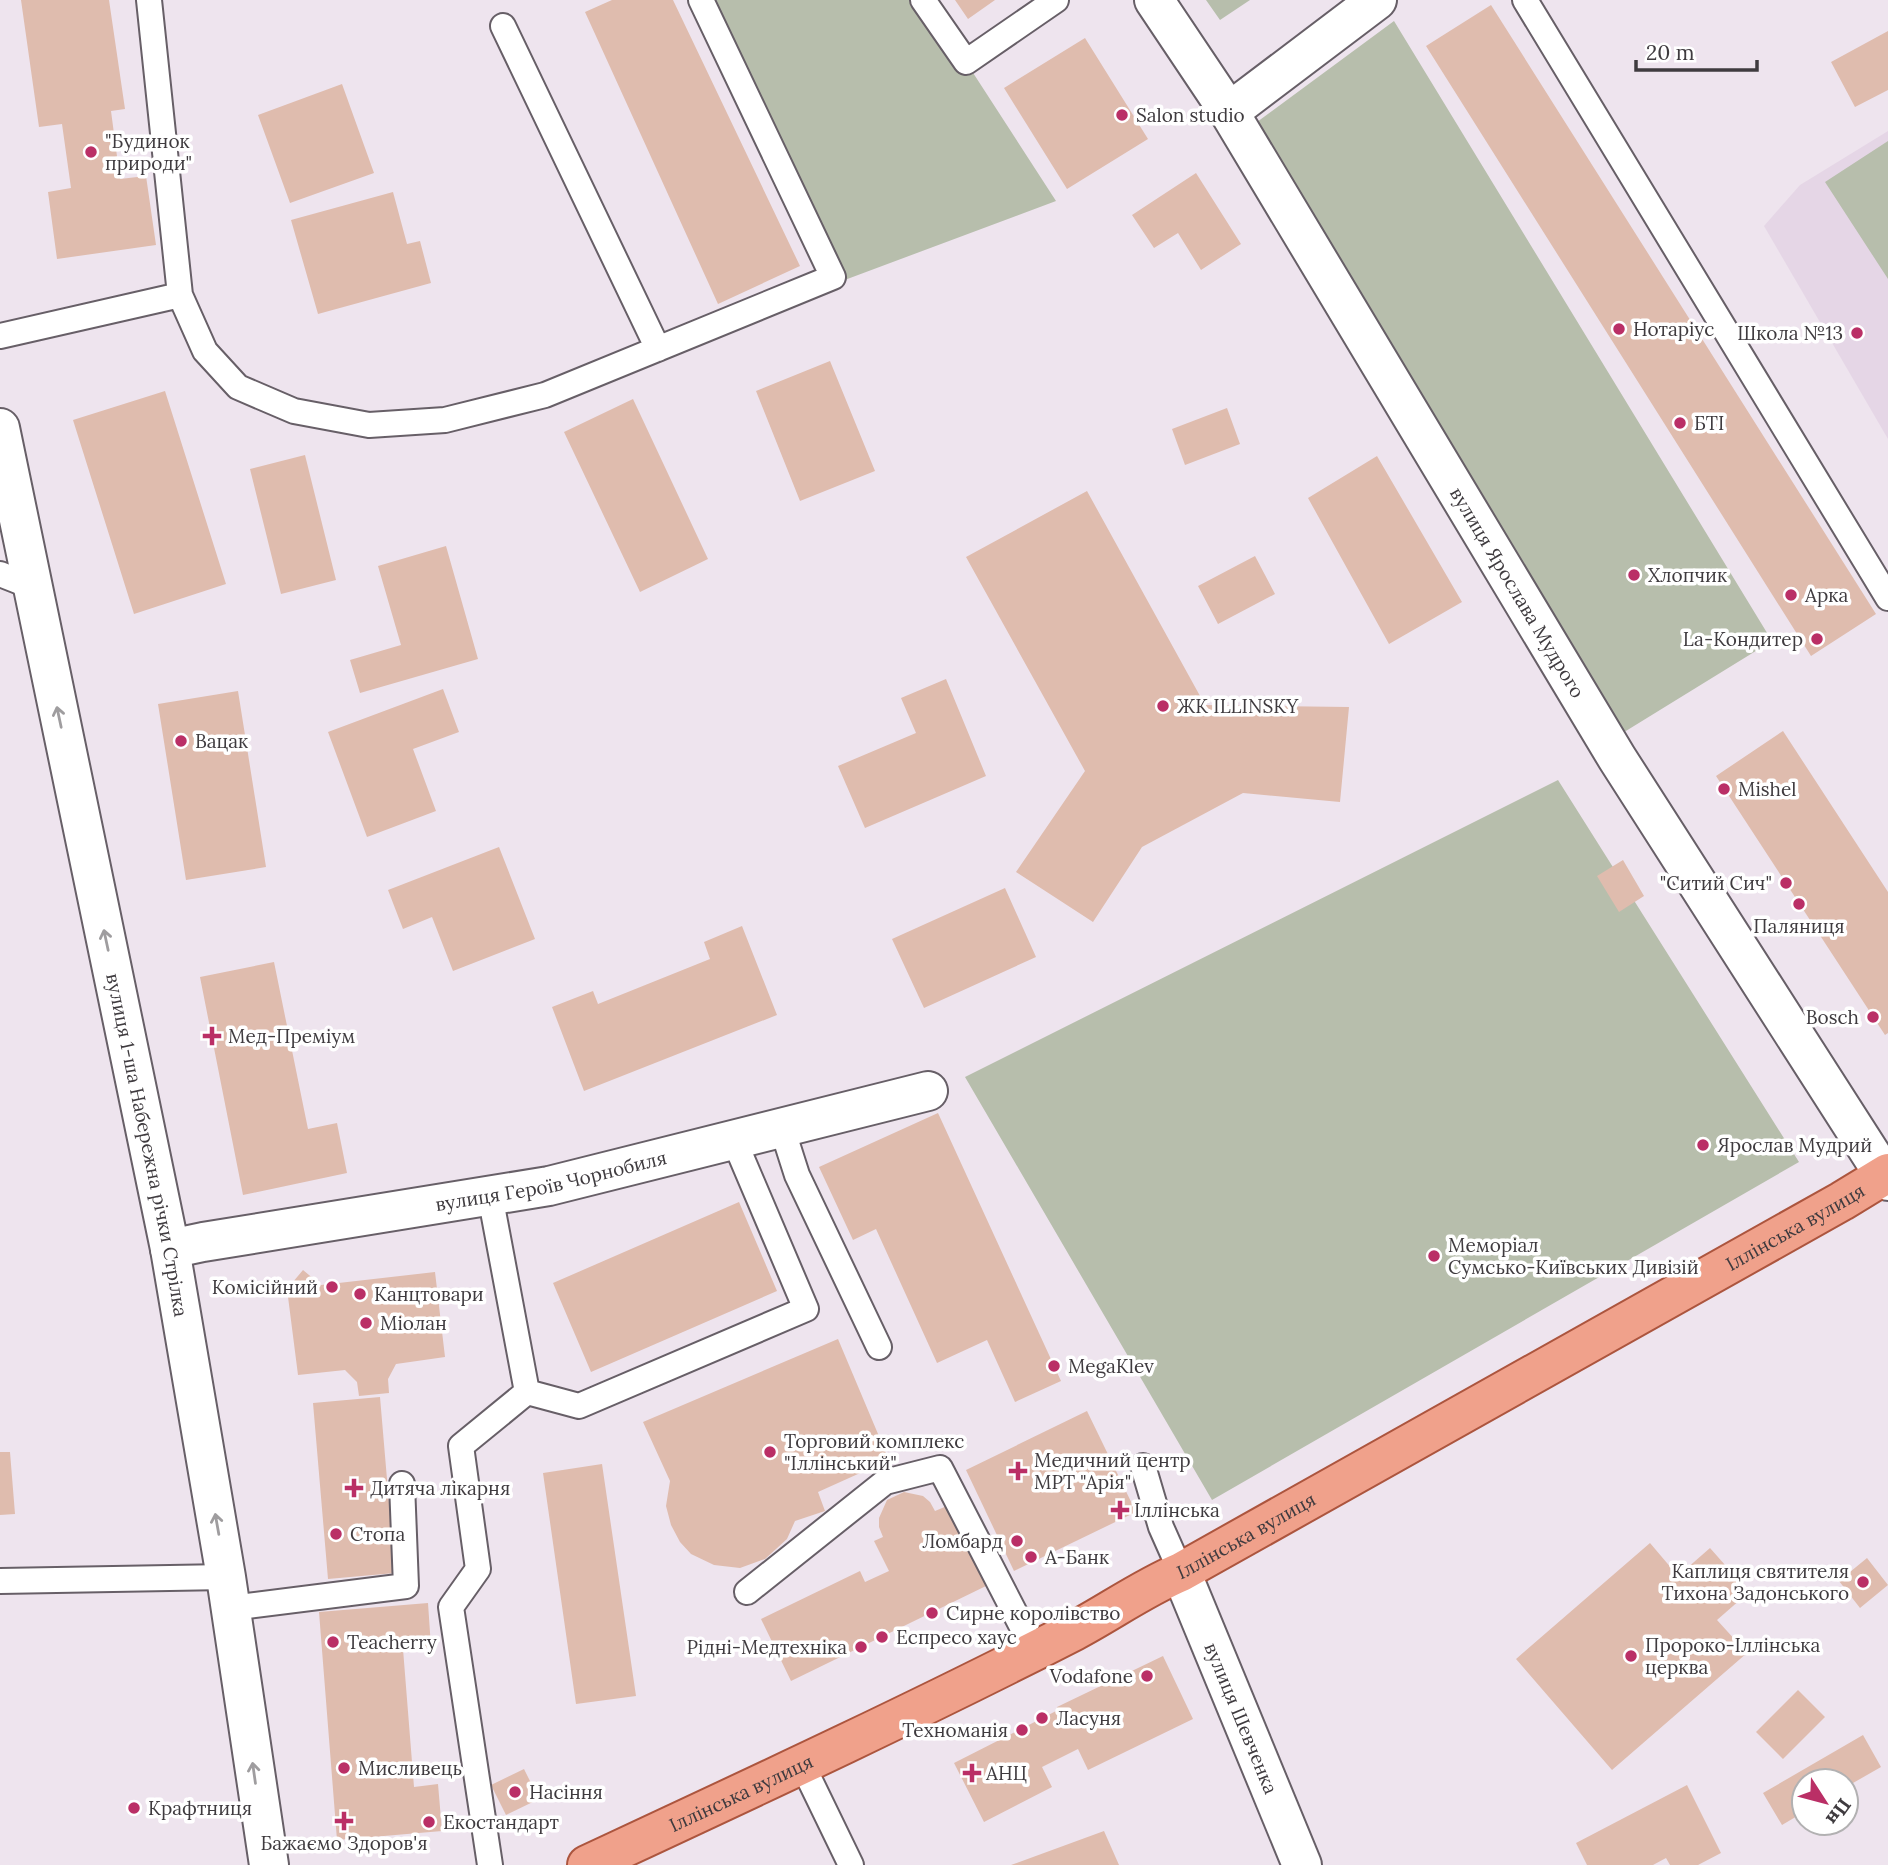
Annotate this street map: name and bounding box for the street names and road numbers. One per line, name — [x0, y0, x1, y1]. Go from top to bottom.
street label: вулиця Ярослава Мудрого — [1445, 482, 1590, 702]
street label: вулиця 1-ша Набережна річки Стрілка — [101, 971, 193, 1319]
street label: вулиця Героїв Чорнобиля — [433, 1145, 669, 1216]
street label: Іллінська вулиця — [1721, 1178, 1869, 1276]
street label: Іллінська вулиця — [1173, 1487, 1320, 1584]
street label: вулиця Шевченка — [1199, 1639, 1283, 1798]
street label: Іллінська вулиця — [665, 1749, 817, 1837]

